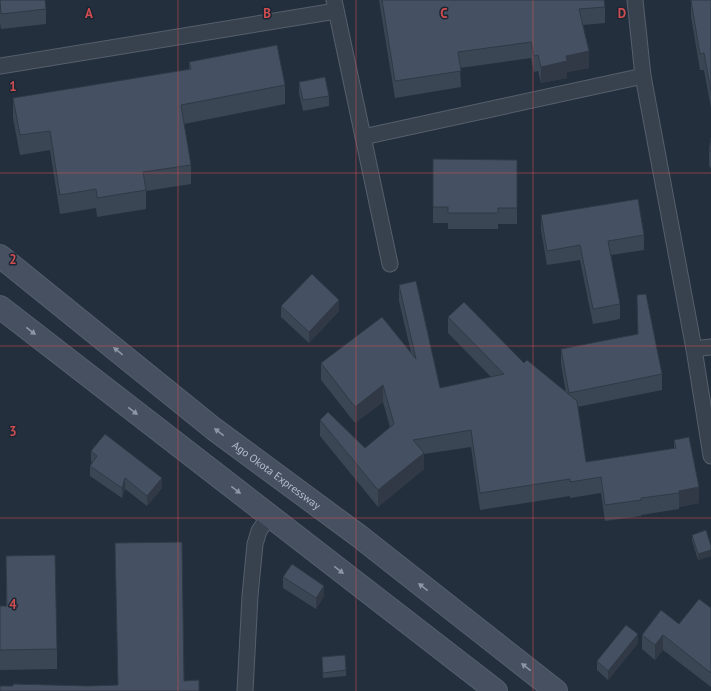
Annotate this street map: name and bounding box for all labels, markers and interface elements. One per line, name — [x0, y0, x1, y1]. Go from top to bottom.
text: A — [85, 5, 93, 22]
text: B — [263, 5, 271, 22]
text: C — [440, 5, 448, 22]
text: D — [618, 5, 626, 22]
text: 1 — [9, 78, 17, 95]
text: 2 — [9, 251, 17, 268]
one-way arrow — [25, 326, 36, 335]
one-way arrow — [112, 347, 123, 355]
one-way arrow — [128, 406, 139, 415]
text: 3 — [9, 423, 17, 440]
one-way arrow — [214, 429, 224, 437]
street label: Ago Okota Expressway — [230, 438, 324, 513]
one-way arrow — [230, 486, 241, 495]
one-way arrow — [333, 566, 344, 574]
one-way arrow — [418, 583, 429, 591]
text: 4 — [9, 596, 17, 613]
one-way arrow — [520, 663, 531, 671]

